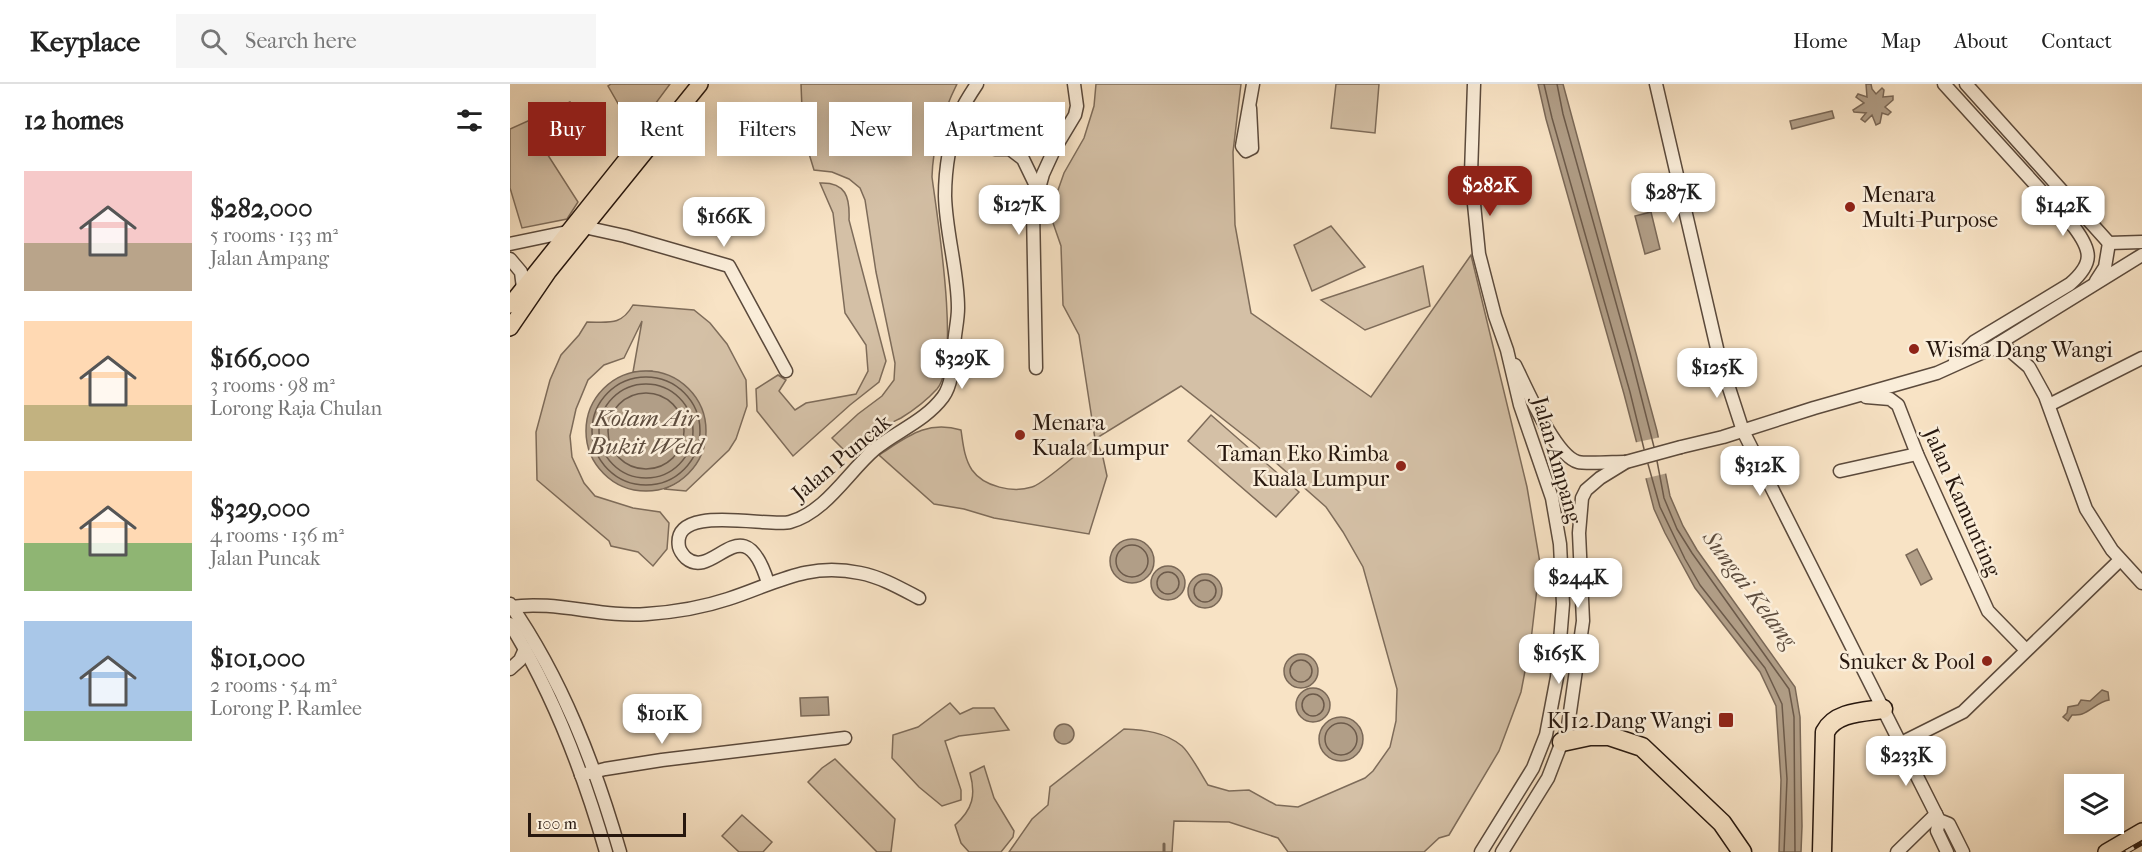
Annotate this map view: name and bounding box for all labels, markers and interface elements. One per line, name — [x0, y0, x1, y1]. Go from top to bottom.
search box — [176, 14, 596, 68]
text: Keyplace — [30, 25, 140, 58]
icon: search — [197, 25, 230, 58]
text: Search here — [245, 28, 357, 54]
text: Home — [1793, 29, 1848, 53]
text: Map — [1881, 29, 1921, 53]
text: About — [1954, 29, 2008, 53]
text: Contact — [2041, 29, 2112, 53]
chip: Buy — [528, 102, 606, 156]
chip: Rent — [618, 102, 705, 156]
chip: Filters — [717, 102, 817, 156]
chip: New — [829, 102, 912, 156]
chip: Apartment — [924, 102, 1065, 156]
icon: filters — [453, 104, 486, 137]
text: 12 homes — [24, 105, 124, 136]
pin: $282K — [1448, 166, 1532, 217]
pin: $287K — [1631, 173, 1715, 224]
text: $282K — [1462, 174, 1518, 197]
text: $287K — [1645, 181, 1701, 204]
place label: Menara Multi-Purpose — [1862, 182, 1998, 233]
pin: $127K — [977, 185, 1061, 236]
pin: $142K — [2021, 186, 2105, 237]
text: $282,000 — [210, 193, 313, 224]
text: $127K — [993, 193, 1045, 216]
text: $142K — [2036, 194, 2090, 217]
icon: home — [72, 195, 144, 267]
pin: $166K — [682, 197, 766, 248]
marker: Menara Multi-Purpose — [1843, 200, 1857, 214]
text: $166K — [697, 205, 751, 228]
text: 5 rooms · 133 m² — [210, 224, 338, 247]
text: Jalan Ampang — [210, 247, 329, 270]
place label: Wisma Dang Wangi — [1925, 337, 2113, 363]
pin: $329K — [920, 339, 1004, 390]
marker: Wisma Dang Wangi — [1907, 342, 1921, 356]
text: $166,000 — [210, 343, 310, 374]
icon: home — [72, 345, 144, 417]
text: $329K — [935, 347, 989, 370]
pin: $125K — [1675, 348, 1759, 399]
text: $125K — [1691, 356, 1743, 379]
text: 3 rooms · 98 m² — [210, 374, 335, 397]
street label: Jalan Ampang — [1526, 392, 1588, 527]
text: Lorong Raja Chulan — [210, 397, 382, 420]
water label: Kolam Air Bukit Weld — [587, 404, 706, 460]
street label: Jalan Puncak — [785, 408, 897, 508]
place label: Menara Kuala Lumpur — [1032, 410, 1169, 461]
street label: Jalan Kamunting — [1917, 422, 2007, 581]
marker: Menara Kuala Lumpur — [1013, 428, 1027, 442]
place label: Taman Eko Rimba Kuala Lumpur — [1217, 441, 1390, 492]
pin: $312K — [1718, 446, 1802, 497]
text: $312K — [1734, 454, 1786, 477]
marker: Taman Eko Rimba Kuala Lumpur — [1394, 459, 1408, 473]
text: $329,000 — [210, 493, 310, 524]
icon: home — [72, 495, 144, 567]
text: 4 rooms · 136 m² — [210, 524, 344, 547]
water label: Sungai Kelang — [1696, 524, 1804, 654]
text: Jalan Puncak — [210, 547, 320, 570]
pin: $244K — [1536, 558, 1620, 609]
text: $244K — [1548, 566, 1608, 589]
pin: $165K — [1517, 634, 1601, 685]
text: $165K — [1533, 642, 1585, 665]
text: $101,000 — [210, 643, 305, 674]
icon: home — [72, 645, 144, 717]
place label: Snuker & Pool — [1839, 649, 1975, 675]
marker: Snuker & Pool — [1980, 654, 1994, 668]
text: 2 rooms · 54 m² — [210, 674, 337, 697]
pin: $101K — [620, 694, 704, 745]
text: Lorong P. Ramlee — [210, 697, 362, 720]
text: $101K — [637, 702, 687, 725]
place label: KJ12 Dang Wangi — [1547, 708, 1713, 734]
marker: KJ12 Dang Wangi — [1717, 711, 1735, 729]
pin: $233K — [1864, 736, 1948, 787]
text: $233K — [1880, 744, 1932, 767]
map controls — [2064, 774, 2124, 834]
button: layers — [2064, 774, 2124, 834]
scale bar — [528, 810, 686, 838]
text: 100 m — [537, 814, 577, 833]

